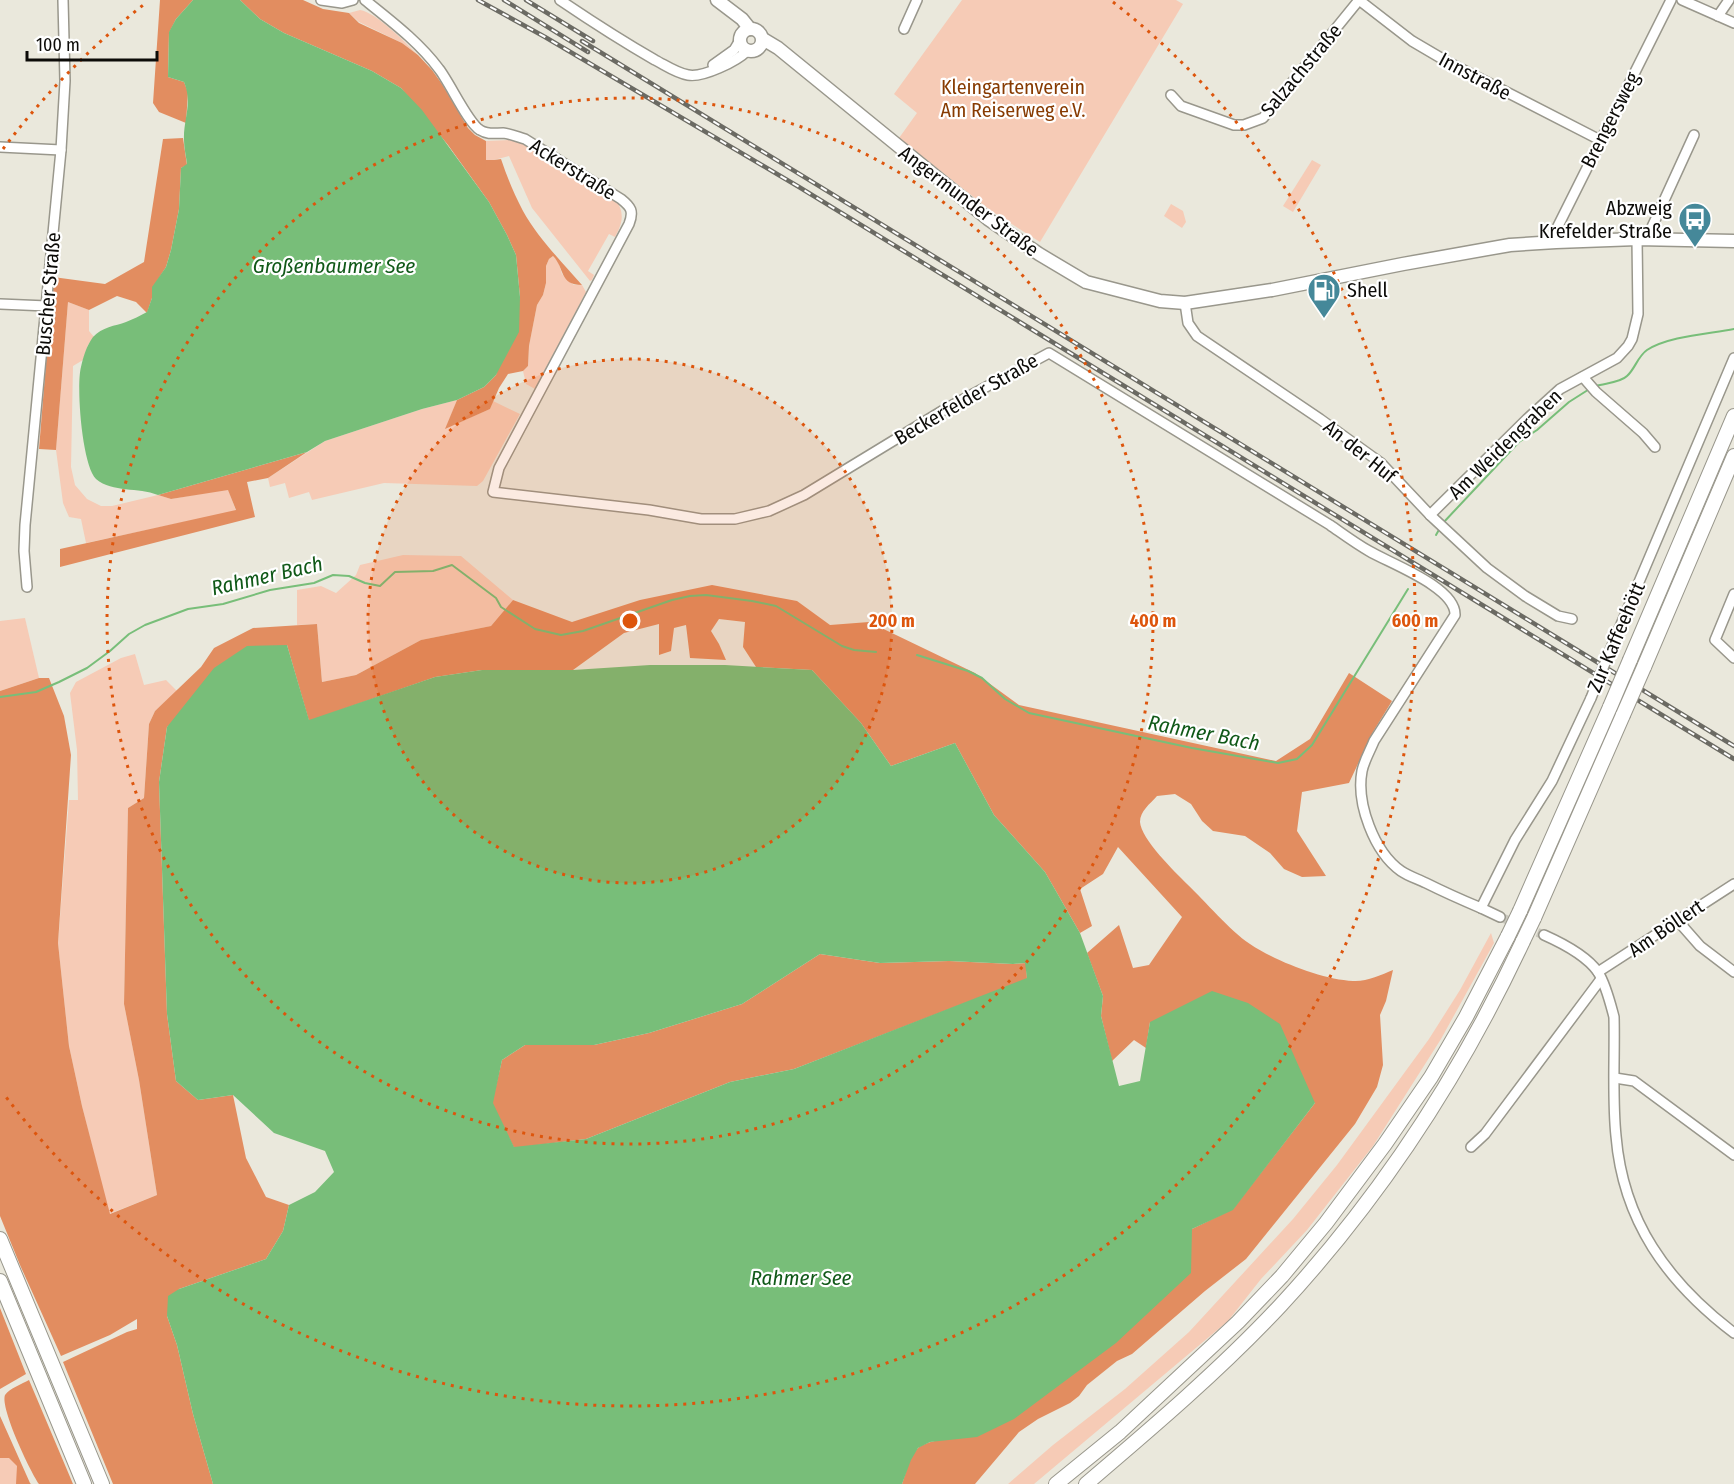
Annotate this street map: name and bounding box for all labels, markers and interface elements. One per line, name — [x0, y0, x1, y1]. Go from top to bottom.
street label: Salzachstraße — [1255, 19, 1347, 121]
scale bar — [27, 24, 158, 62]
text: 100 m — [36, 34, 80, 56]
street label: Innstraße — [1435, 47, 1515, 105]
street label: Brengersweg — [1576, 68, 1645, 172]
park label: Kleingartenverein Am Reiserweg e.V. — [941, 75, 1085, 122]
street label: Ackerstraße — [526, 133, 620, 205]
street label: Angermunder Straße — [894, 141, 1044, 261]
place label: Abzweig Krefelder Straße — [1539, 196, 1673, 243]
bus stop icon: Abzweig Krefelder Straße — [1677, 201, 1713, 248]
street label: Buscher Straße — [31, 231, 65, 357]
water label: Großenbaumer See — [253, 253, 415, 279]
fuel station icon: Shell — [1306, 272, 1342, 319]
place label: Shell — [1347, 278, 1388, 302]
street label: Beckerfelder Straße — [890, 348, 1042, 450]
street label: Am Weidengraben — [1443, 384, 1567, 504]
street label: An der Huf — [1319, 414, 1403, 489]
water label: Rahmer Bach — [209, 551, 325, 601]
street label: Zur Kaffeehött — [1582, 578, 1650, 696]
text: 200 m — [868, 610, 915, 632]
text: 400 m — [1130, 610, 1176, 632]
text: 600 m — [1392, 610, 1438, 632]
centre of rings — [620, 611, 640, 631]
water label: Rahmer Bach — [1146, 709, 1262, 757]
street label: Am Böllert — [1624, 894, 1709, 962]
water label: Rahmer See — [750, 1265, 852, 1291]

